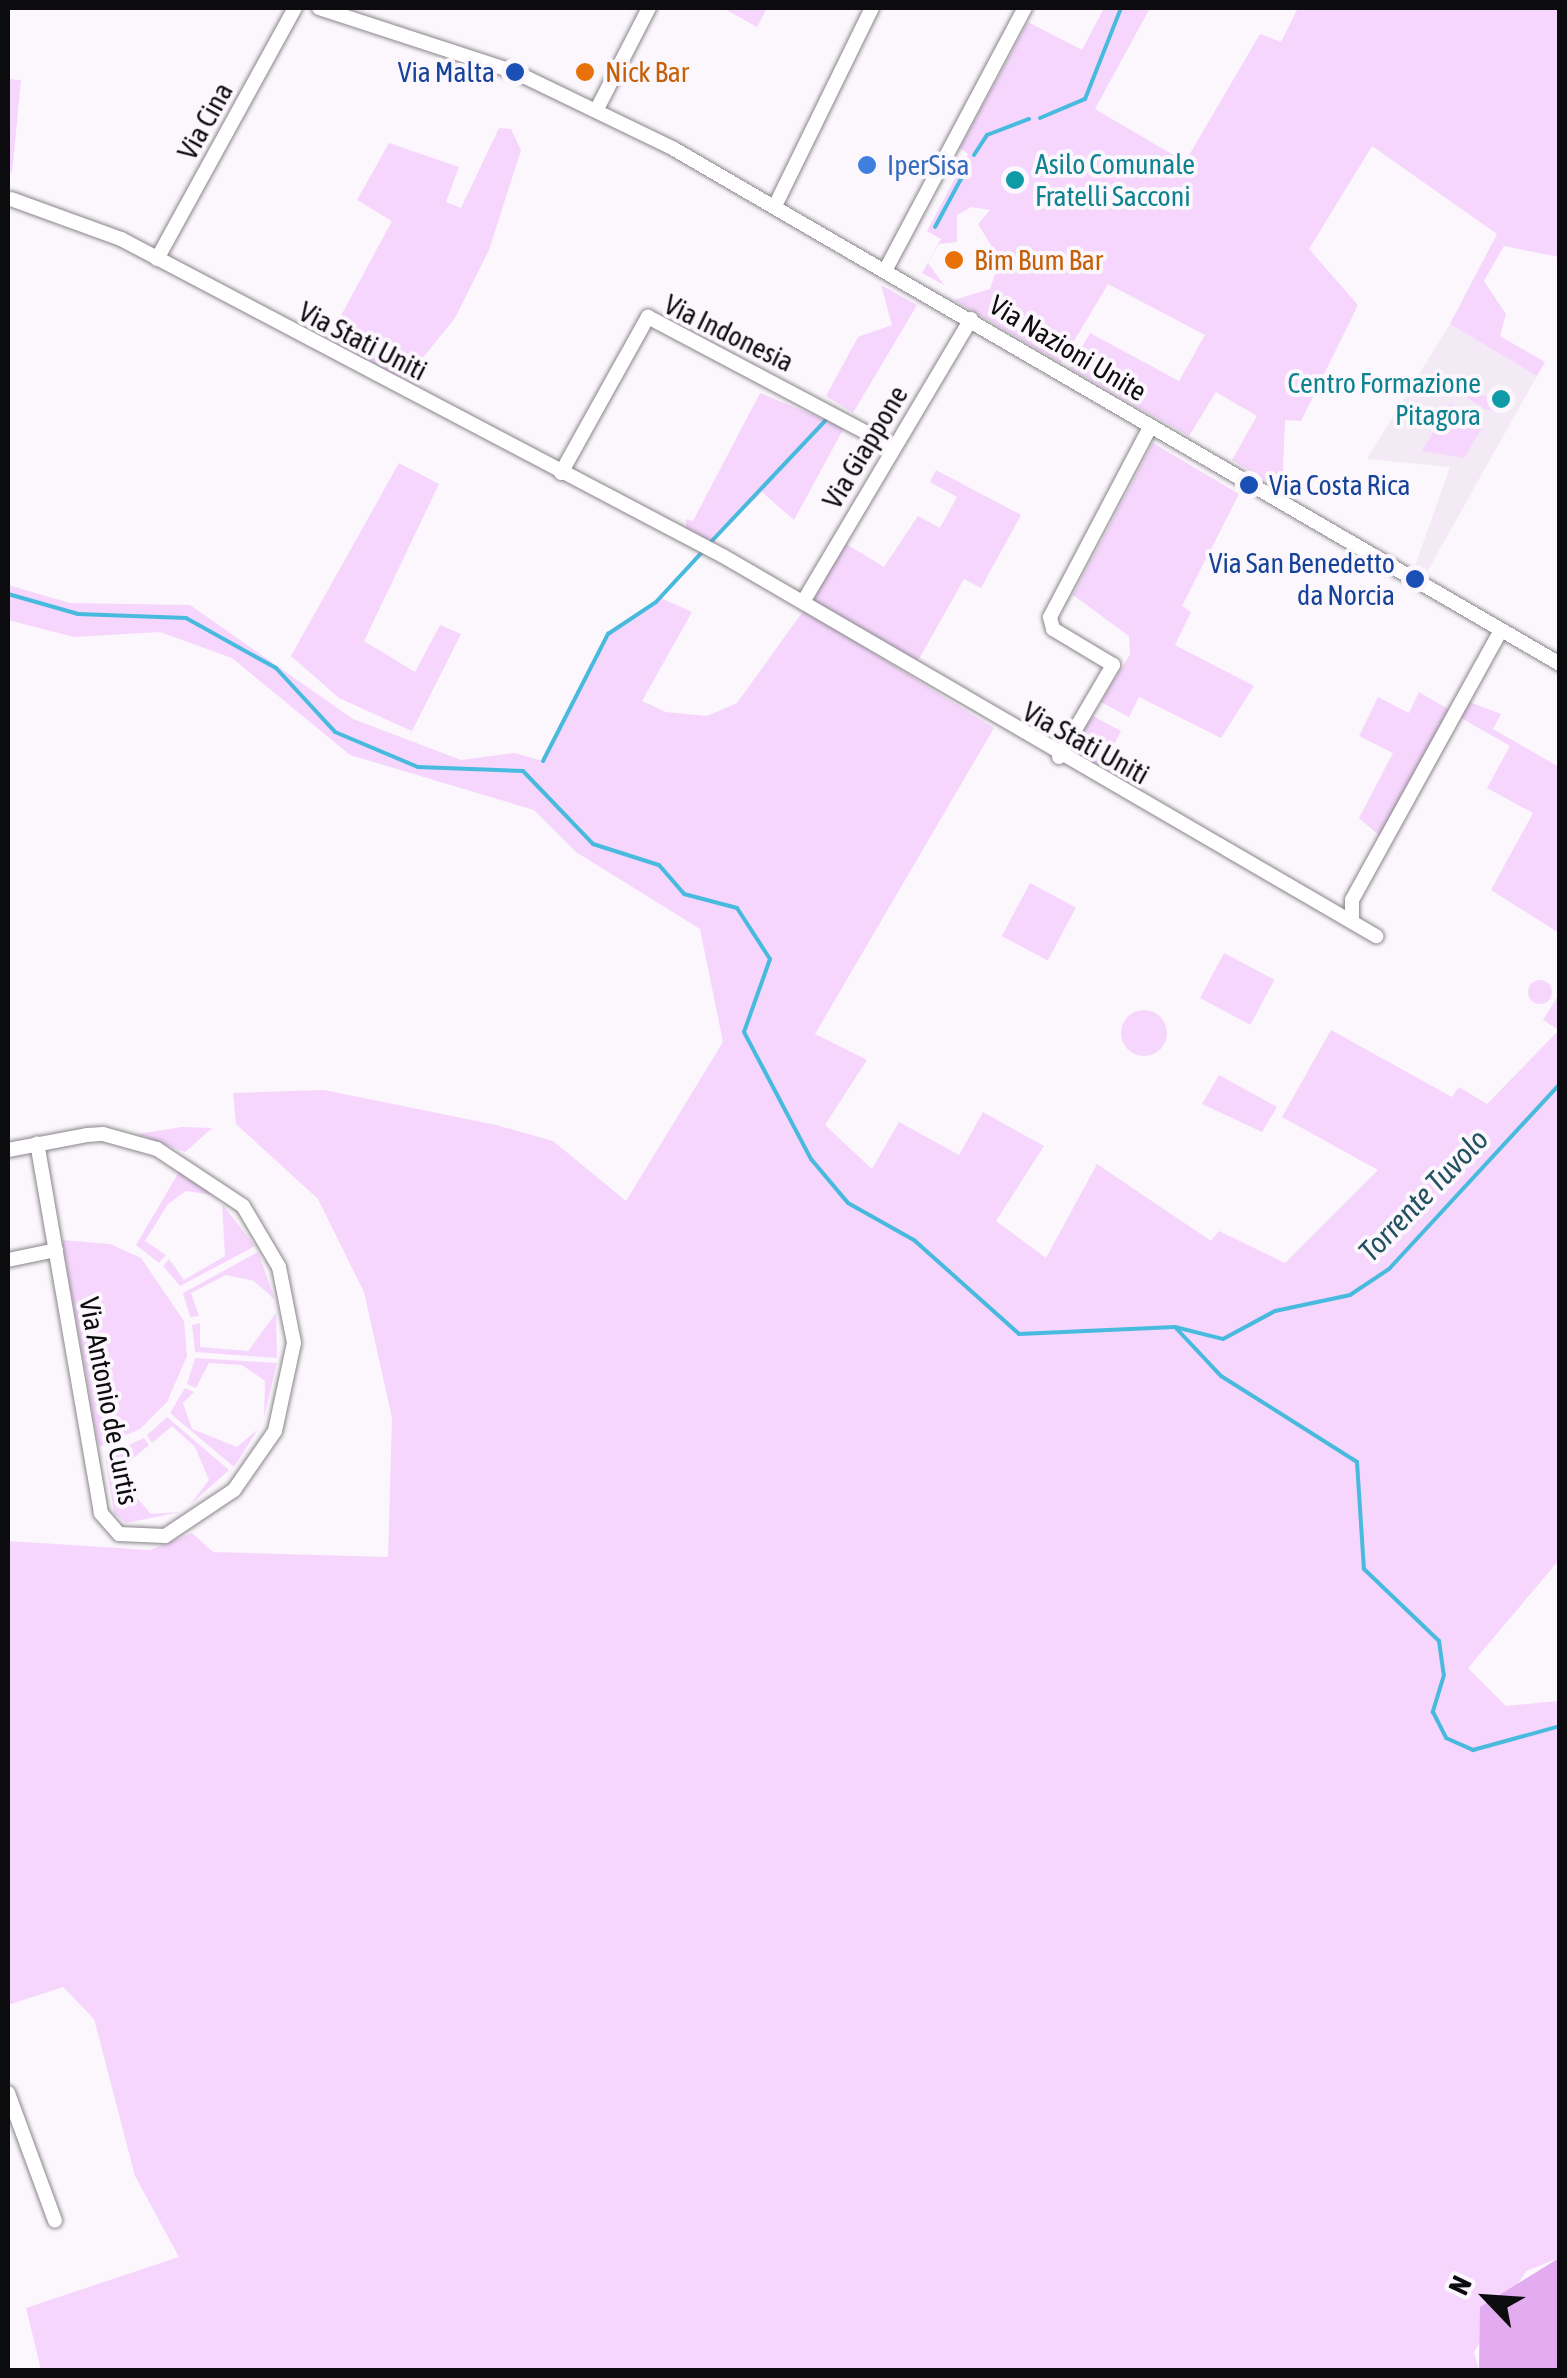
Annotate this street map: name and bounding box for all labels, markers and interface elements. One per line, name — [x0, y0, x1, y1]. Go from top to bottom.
place label: Via Malta — [398, 55, 495, 89]
place label: Nick Bar — [605, 55, 689, 89]
marker: Via Malta — [504, 61, 526, 83]
marker: Nick Bar — [574, 61, 596, 83]
street label: Via Cina — [170, 77, 240, 165]
place label: Asilo Comunale Fratelli Sacconi — [1035, 147, 1195, 213]
place label: IperSisa — [887, 148, 969, 182]
marker: IperSisa — [856, 154, 878, 176]
marker: Asilo Comunale Fratelli Sacconi — [1004, 169, 1026, 191]
place label: Bim Bum Bar — [974, 243, 1103, 277]
marker: Bim Bum Bar — [943, 249, 965, 271]
street label: Via Indonesia — [659, 287, 799, 379]
street label: Via Nazioni Unite — [983, 288, 1153, 408]
street label: Via Stati Uniti — [293, 294, 433, 388]
place label: Centro Formazione Pitagora — [1287, 366, 1481, 432]
street label: Via Giappone — [815, 379, 915, 515]
marker: Centro Formazione Pitagora — [1490, 388, 1512, 410]
place label: Via Costa Rica — [1269, 468, 1410, 502]
marker: Via Costa Rica — [1238, 474, 1260, 496]
place label: Via San Benedetto da Norcia — [1209, 546, 1395, 612]
marker: Via San Benedetto da Norcia — [1404, 568, 1426, 590]
street label: Via Stati Uniti — [1017, 695, 1155, 791]
water label: Torrente Tuvolo — [1351, 1121, 1495, 1269]
street label: Via Antonio de Curtis — [72, 1294, 146, 1508]
north arrow — [1437, 2248, 1537, 2348]
text: N — [1442, 2271, 1478, 2300]

